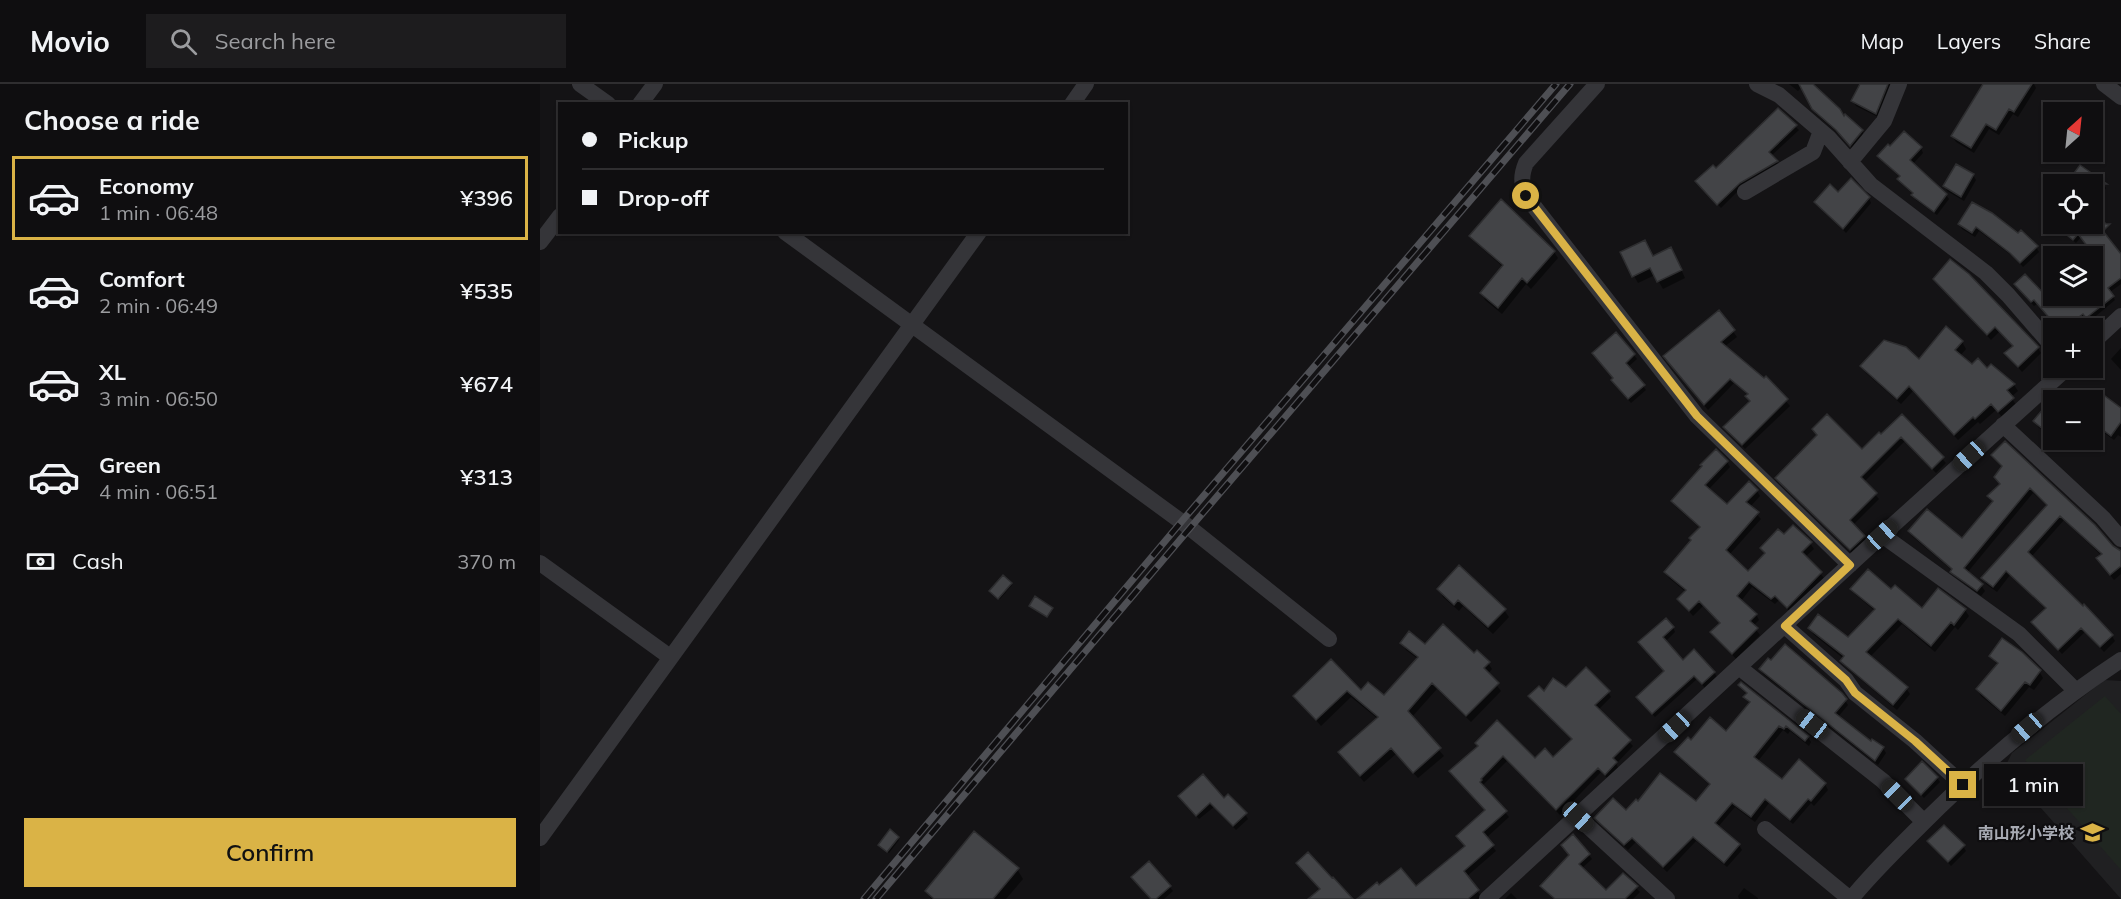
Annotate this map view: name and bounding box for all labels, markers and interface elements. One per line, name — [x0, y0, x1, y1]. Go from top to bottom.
search box — [146, 14, 566, 68]
text: Movio — [30, 24, 110, 59]
icon: search — [167, 25, 200, 58]
text: Search here — [215, 27, 336, 55]
text: Map — [1861, 28, 1904, 54]
text: Layers — [1937, 28, 2001, 54]
text: Share — [2034, 28, 2091, 54]
north arrow — [2043, 102, 2103, 162]
map controls — [2043, 102, 2103, 450]
text: Choose a ride — [24, 103, 200, 137]
text: Pickup — [618, 126, 688, 154]
icon: car — [27, 171, 81, 225]
text: Economy — [99, 172, 194, 200]
button: locate — [2043, 174, 2103, 234]
route start — [1512, 182, 1539, 209]
text: ¥396 — [460, 184, 513, 212]
text: Drop-off — [618, 184, 709, 212]
text: 1 min · 06:48 — [99, 200, 218, 225]
button: layers — [2043, 246, 2103, 306]
icon: car — [27, 264, 81, 318]
text: Comfort — [99, 265, 185, 293]
text: ¥535 — [460, 277, 513, 305]
text: 2 min · 06:49 — [99, 293, 218, 318]
button: + — [2043, 318, 2103, 378]
icon: car — [27, 357, 81, 411]
text: XL — [99, 358, 126, 386]
text: ¥674 — [460, 370, 513, 398]
text: 3 min · 06:50 — [99, 386, 218, 411]
button: − — [2043, 390, 2103, 450]
car — [1950, 437, 1988, 475]
icon: car — [27, 450, 81, 504]
text: Green — [99, 451, 161, 479]
text: ¥313 — [460, 463, 513, 491]
text: 4 min · 06:51 — [99, 479, 218, 504]
car — [1863, 516, 1901, 554]
icon: cash — [24, 545, 57, 578]
text: Cash — [72, 547, 124, 575]
text: 370 m — [457, 549, 516, 574]
car — [1792, 706, 1832, 742]
car — [1656, 708, 1694, 746]
car — [2008, 709, 2046, 747]
callout: 1 min — [1984, 764, 2083, 806]
route end — [1949, 771, 1976, 798]
text: 1 min — [2008, 772, 2059, 797]
car — [1878, 776, 1916, 814]
car — [1559, 798, 1597, 836]
button: Confirm — [24, 818, 516, 887]
school or university icon: 南山形小学校 — [2079, 820, 2105, 846]
place label: 南山形小学校 — [1978, 823, 2074, 843]

